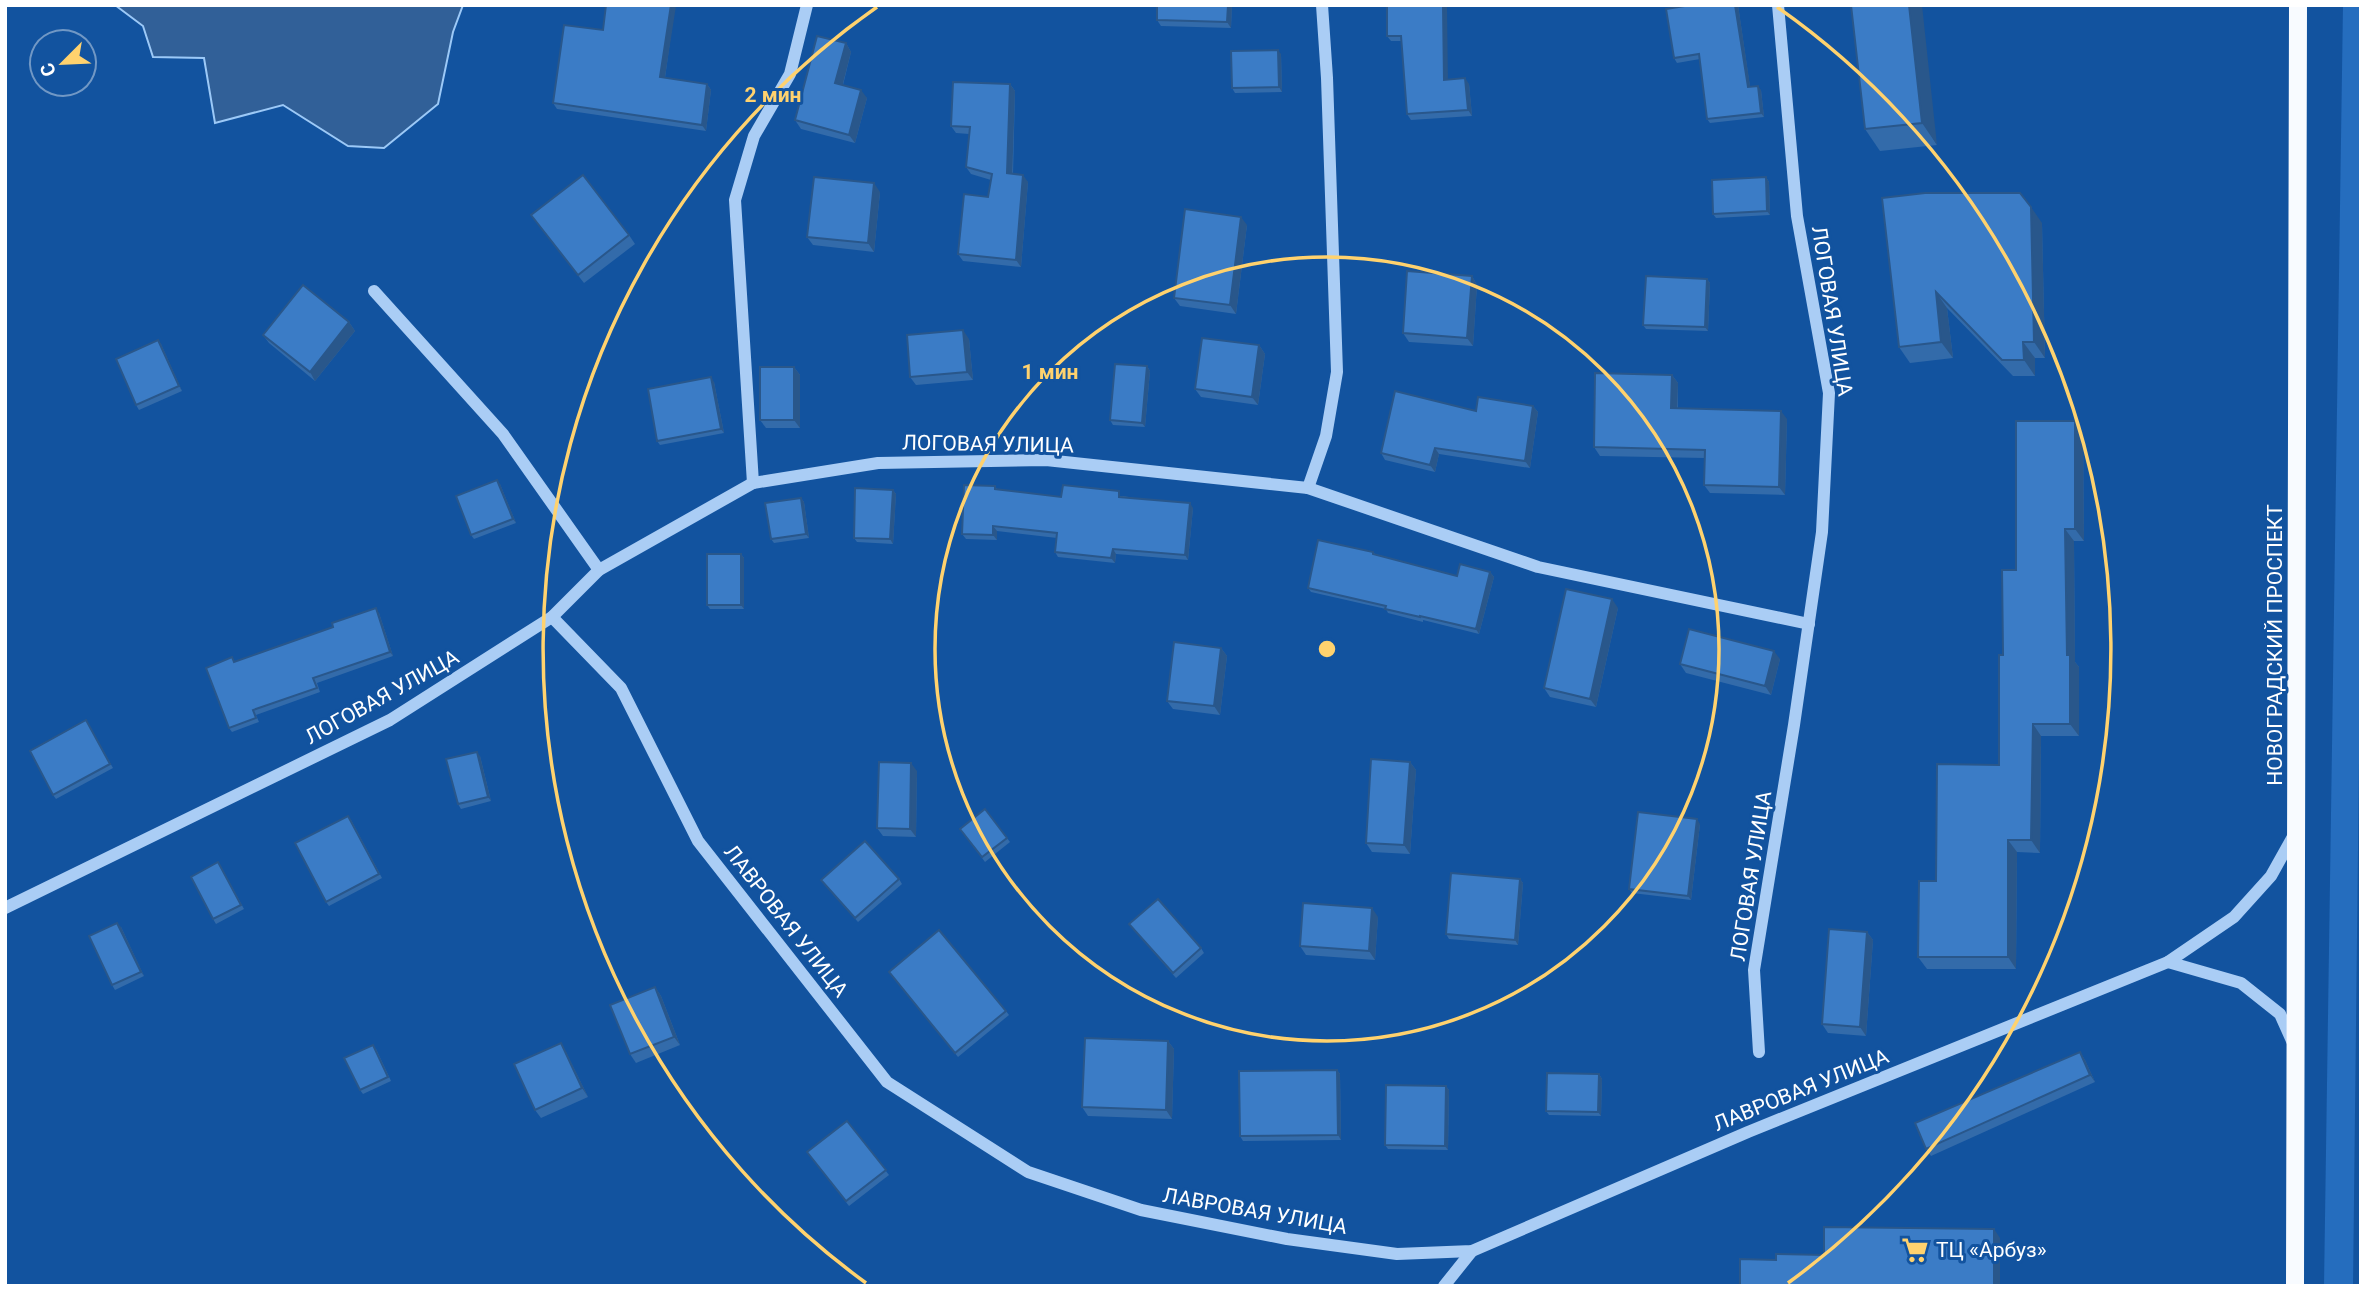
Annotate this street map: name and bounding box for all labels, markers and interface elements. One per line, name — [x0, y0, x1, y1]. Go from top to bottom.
north arrow — [28, 28, 98, 98]
text: С — [35, 59, 61, 80]
text: 2 мин — [745, 83, 802, 107]
street label: ЛОГОВАЯ УЛИЦА — [1807, 224, 1857, 398]
text: 1 мин — [1022, 360, 1079, 384]
street label: ЛОГОВАЯ УЛИЦА — [902, 431, 1074, 458]
street label: НОВОГРАДСКИЙ ПРОСПЕКТ — [2263, 504, 2287, 786]
centre of rings — [1315, 637, 1339, 661]
street label: ЛОГОВАЯ УЛИЦА — [301, 645, 463, 749]
street label: ЛОГОВАЯ УЛИЦА — [1726, 789, 1776, 963]
street label: ЛАВРОВАЯ УЛИЦА — [719, 840, 853, 1002]
street label: ЛАВРОВАЯ УЛИЦА — [1710, 1044, 1892, 1136]
street label: ЛАВРОВАЯ УЛИЦА — [1161, 1183, 1349, 1239]
supermarket icon: ТЦ «Арбуз» — [1900, 1235, 1930, 1265]
place label: ТЦ «Арбуз» — [1936, 1238, 2047, 1262]

